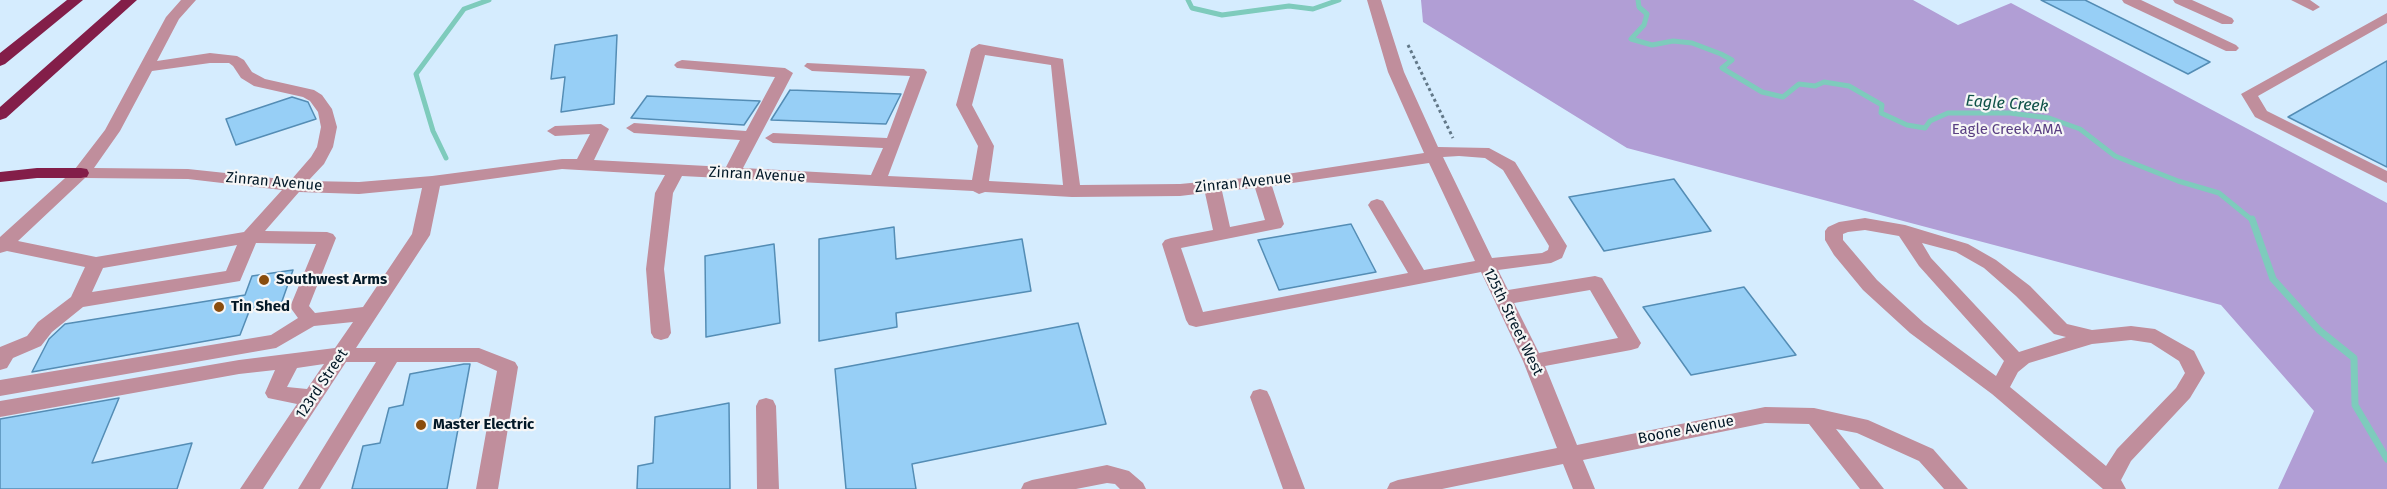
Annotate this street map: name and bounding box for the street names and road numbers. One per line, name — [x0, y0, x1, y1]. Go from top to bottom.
street label: Zinran Avenue — [708, 163, 806, 187]
street label: Zinran Avenue — [225, 169, 323, 195]
street label: Zinran Avenue — [1194, 169, 1292, 197]
street label: 125th Street West — [1479, 265, 1547, 379]
street label: 123rd Street — [292, 346, 352, 422]
street label: Boone Avenue — [1636, 412, 1736, 448]

